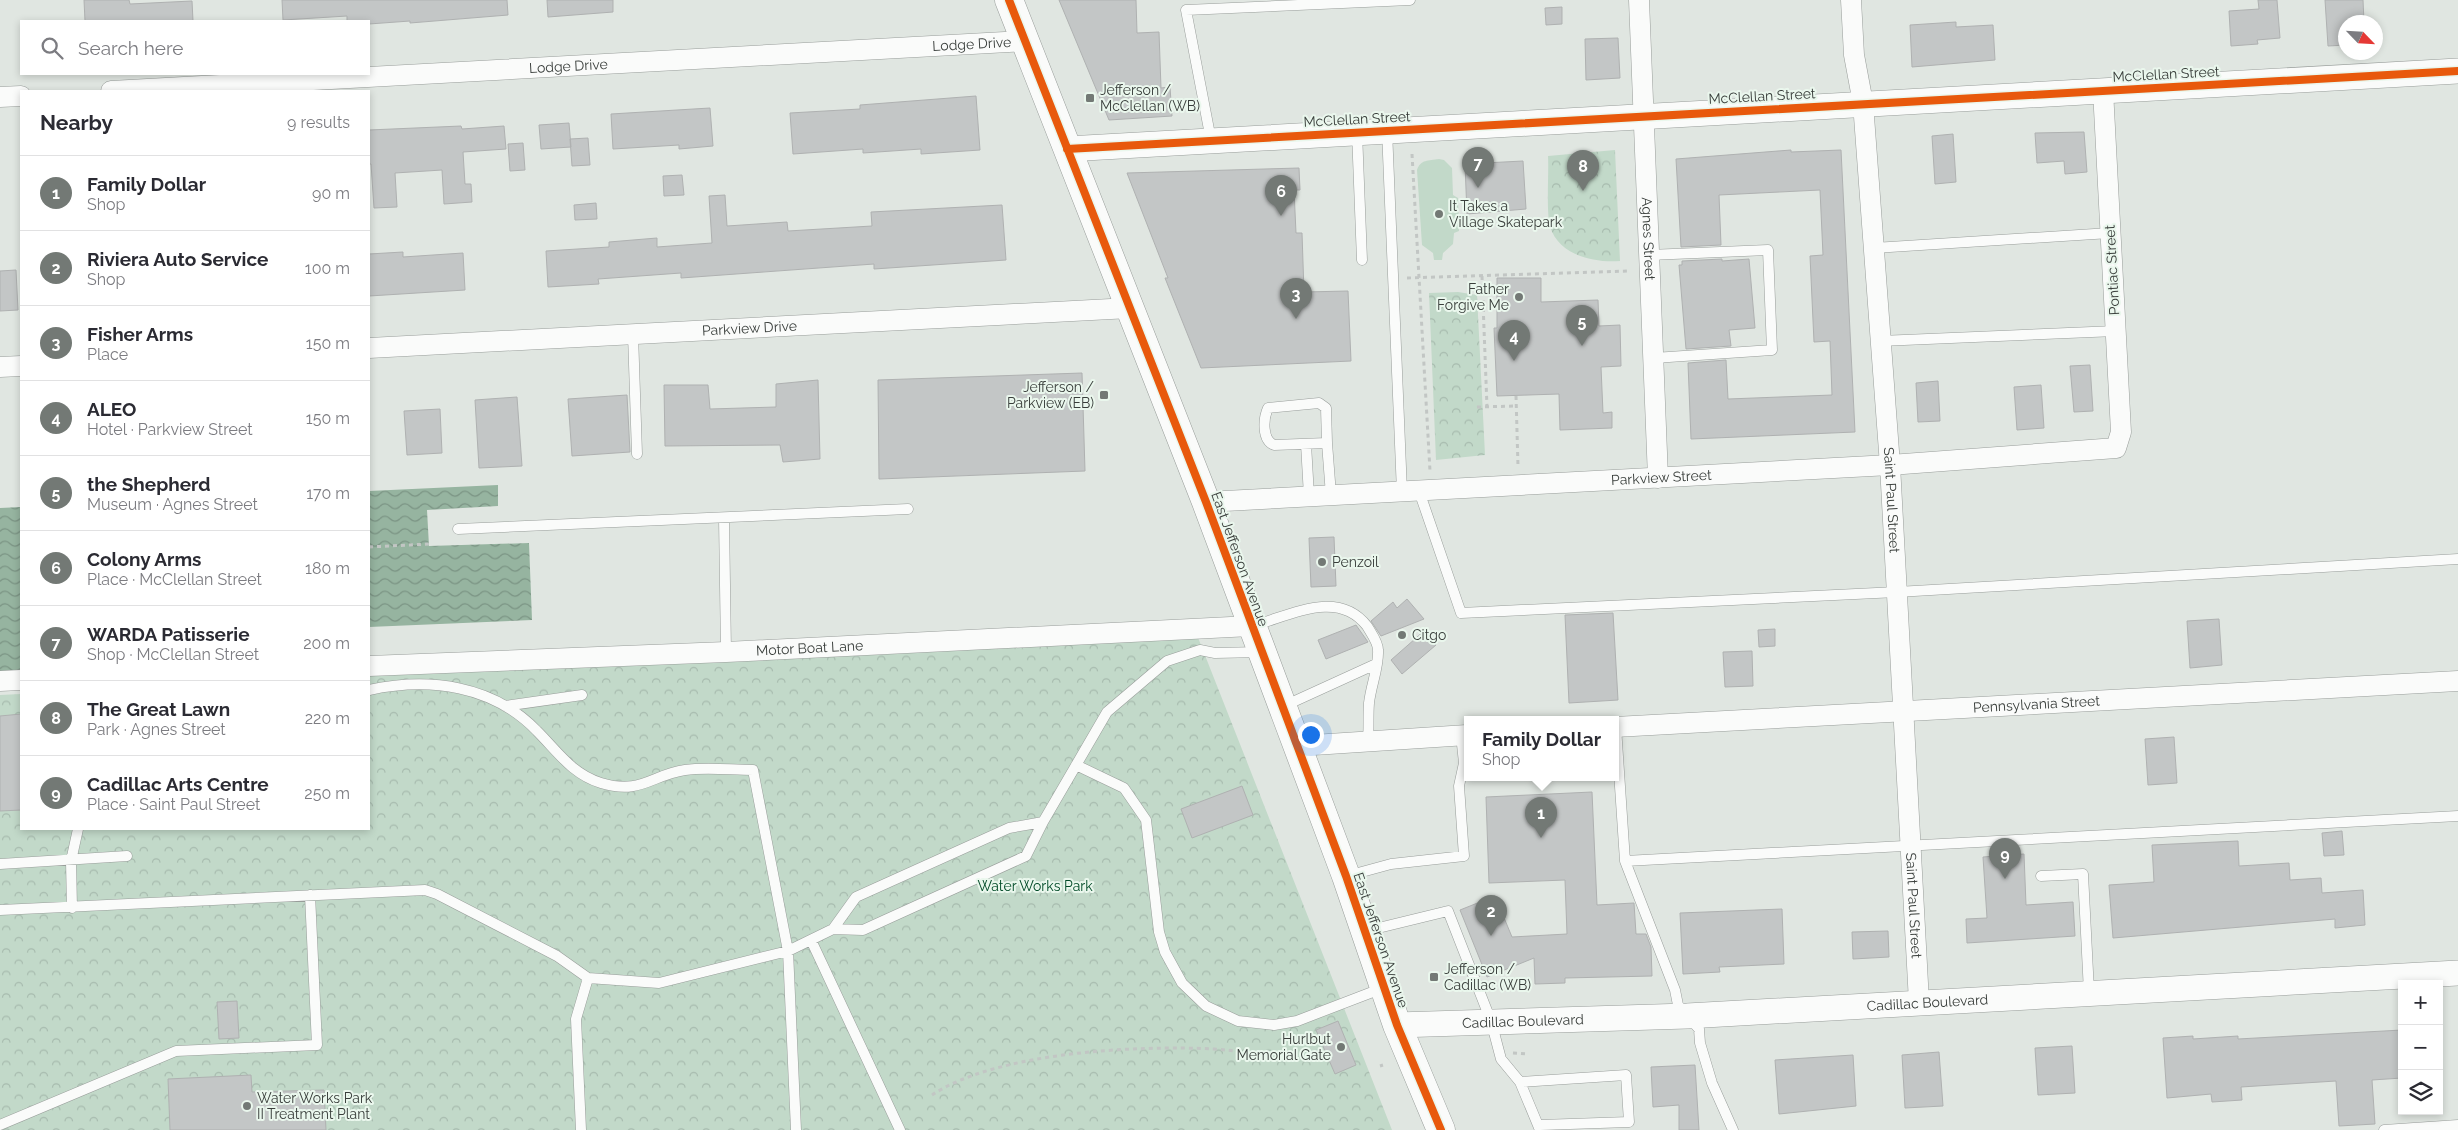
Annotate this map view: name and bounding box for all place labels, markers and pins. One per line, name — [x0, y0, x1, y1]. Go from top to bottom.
place label: Jefferson / McClellan (WB) — [1100, 82, 1200, 114]
marker: Jefferson / McClellan (WB) — [1084, 92, 1096, 104]
pin: 7 — [1462, 147, 1494, 188]
pin: 8 — [1567, 150, 1599, 191]
pin: 6 — [1265, 175, 1297, 216]
place label: It Takes a Village Skatepark — [1449, 198, 1563, 230]
marker: It Takes a Village Skatepark — [1433, 208, 1445, 220]
pin: 3 — [1280, 278, 1312, 319]
place label: Father Forgive Me — [1437, 281, 1509, 313]
marker: Father Forgive Me — [1513, 291, 1525, 303]
pin: 5 — [1566, 305, 1598, 346]
pin: 4 — [1498, 320, 1530, 361]
place label: Jefferson / Parkview (EB) — [1007, 379, 1095, 411]
marker: Jefferson / Parkview (EB) — [1098, 389, 1110, 401]
place label: Penzoil — [1332, 554, 1379, 570]
marker: Penzoil — [1316, 556, 1328, 568]
place label: Citgo — [1412, 627, 1446, 643]
marker: Citgo — [1396, 629, 1408, 641]
pin: 1 — [1525, 797, 1557, 838]
pin: 9 — [1989, 838, 2021, 879]
pin: 2 — [1475, 895, 1507, 936]
place label: Jefferson / Cadillac (WB) — [1444, 961, 1531, 993]
marker: Jefferson / Cadillac (WB) — [1428, 971, 1440, 983]
place label: Hurlbut Memorial Gate — [1236, 1031, 1331, 1063]
marker: Hurlbut Memorial Gate — [1335, 1041, 1347, 1053]
place label: Water Works Park II Treatment Plant — [257, 1090, 373, 1122]
marker: Water Works Park II Treatment Plant — [241, 1100, 253, 1112]

